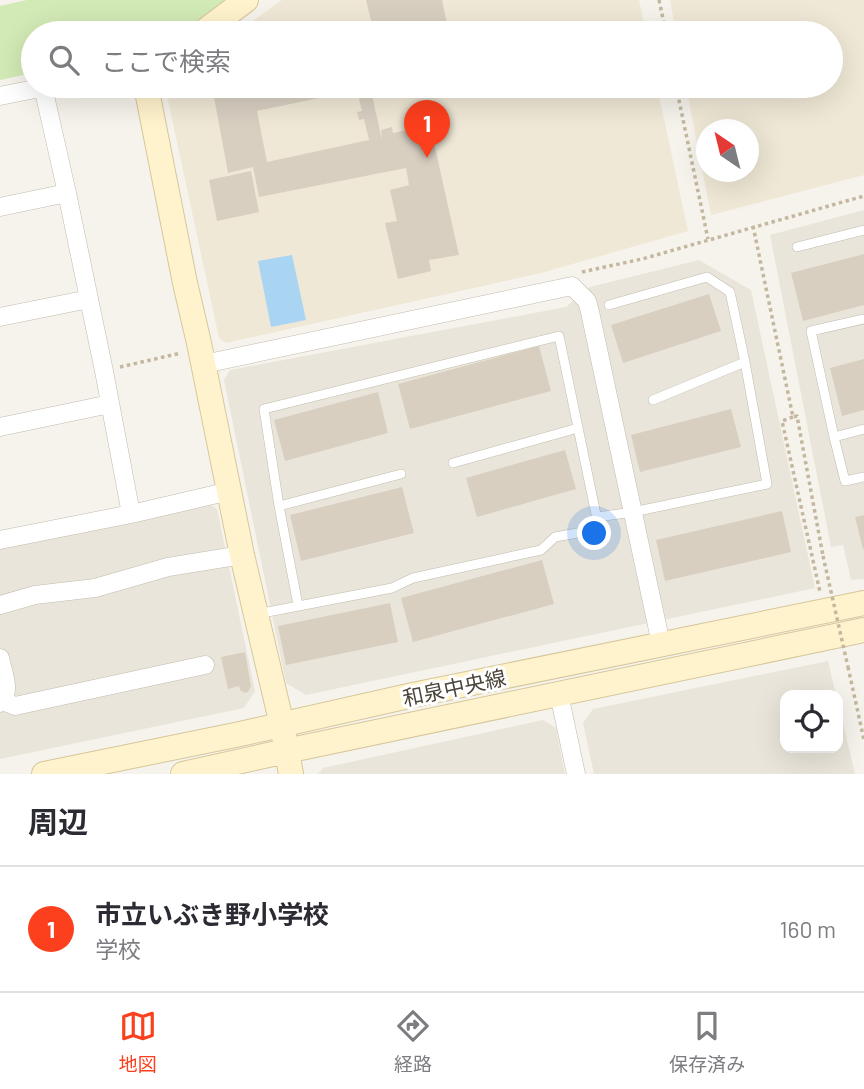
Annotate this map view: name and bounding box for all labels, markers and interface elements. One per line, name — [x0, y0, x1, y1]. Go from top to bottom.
search box — [21, 21, 843, 98]
icon: search — [45, 41, 83, 79]
text: ここで検索 — [101, 45, 231, 76]
pin: 1 — [404, 100, 450, 158]
north arrow — [696, 119, 759, 182]
your location — [577, 516, 611, 550]
street label: 和泉中央線 — [400, 664, 508, 710]
map controls — [780, 690, 843, 753]
button: locate — [780, 690, 843, 753]
text: 周辺 — [28, 803, 88, 839]
text: 市立いぶき野小学校 — [95, 898, 329, 929]
text: 1 — [47, 915, 55, 943]
text: 160 m — [779, 915, 836, 943]
text: 学校 — [95, 935, 141, 963]
tab: 地図 — [119, 1007, 157, 1076]
tab: 経路 — [394, 1007, 432, 1076]
tab: 保存済み — [669, 1007, 745, 1076]

